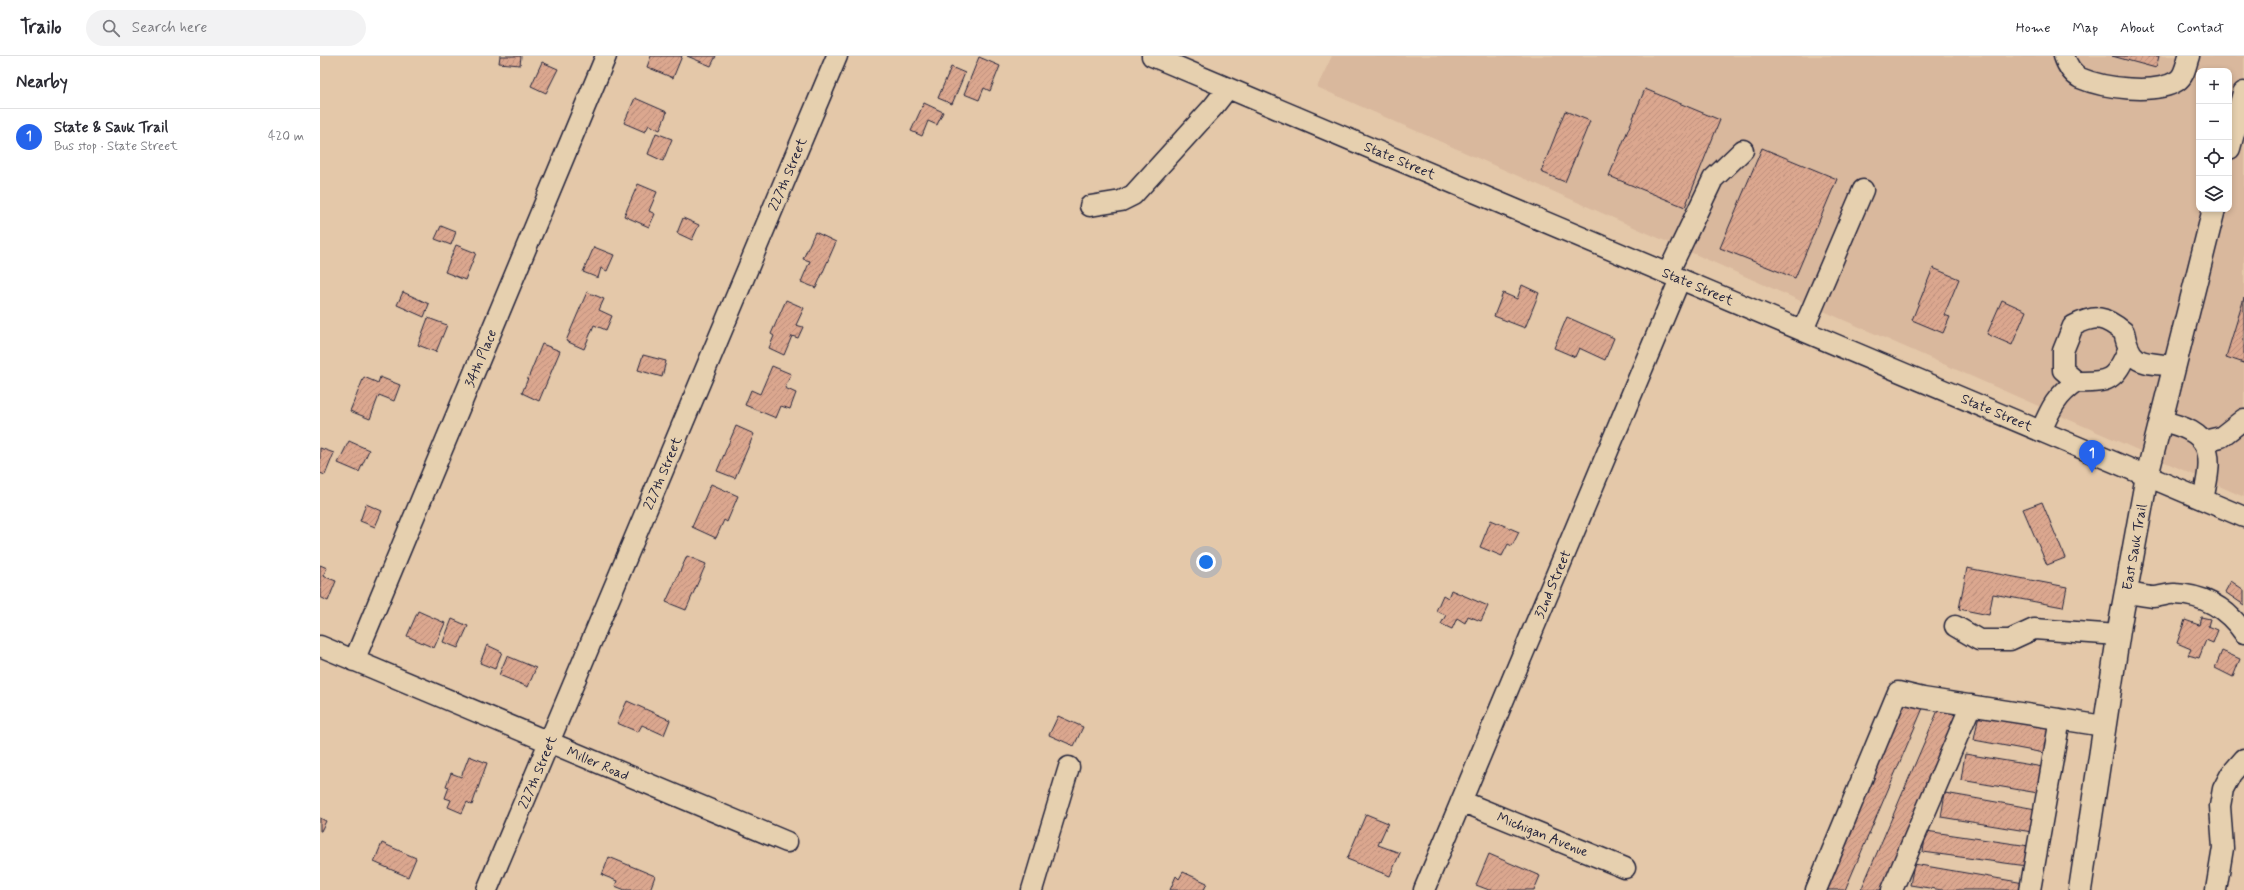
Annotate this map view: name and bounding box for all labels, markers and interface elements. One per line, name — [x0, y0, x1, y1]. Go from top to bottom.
search box — [86, 10, 366, 46]
text: Trailo — [20, 15, 62, 40]
icon: search — [100, 17, 122, 39]
text: Search here — [132, 18, 207, 38]
text: Home — [2016, 19, 2050, 37]
text: Map — [2072, 19, 2098, 37]
text: About — [2120, 19, 2155, 37]
text: Contact — [2177, 19, 2224, 37]
map controls — [2196, 68, 2232, 212]
button: + — [2196, 68, 2232, 104]
text: Nearby — [16, 71, 68, 93]
button: − — [2196, 104, 2232, 140]
text: State & Sauk Trail — [54, 118, 168, 138]
text: 1 — [26, 128, 32, 145]
text: 420 m — [268, 128, 304, 145]
street label: 227th Street — [764, 134, 812, 214]
text: Bus stop · State Street — [54, 138, 178, 155]
street label: State Street — [1361, 138, 1439, 184]
button: locate — [2196, 140, 2232, 176]
button: layers — [2196, 176, 2232, 212]
street label: State Street — [1659, 264, 1737, 310]
street label: 34th Place — [461, 327, 501, 390]
street label: State Street — [1958, 390, 2036, 436]
street label: 227th Street — [639, 433, 687, 513]
pin: 1 — [2079, 440, 2105, 473]
street label: East Sauk Trail — [2119, 503, 2151, 592]
street label: 32nd Street — [1530, 547, 1575, 621]
your location — [1196, 552, 1216, 572]
street label: 227th Street — [514, 732, 562, 812]
street label: Miller Road — [564, 743, 631, 785]
street label: Michigan Avenue — [1494, 808, 1591, 862]

